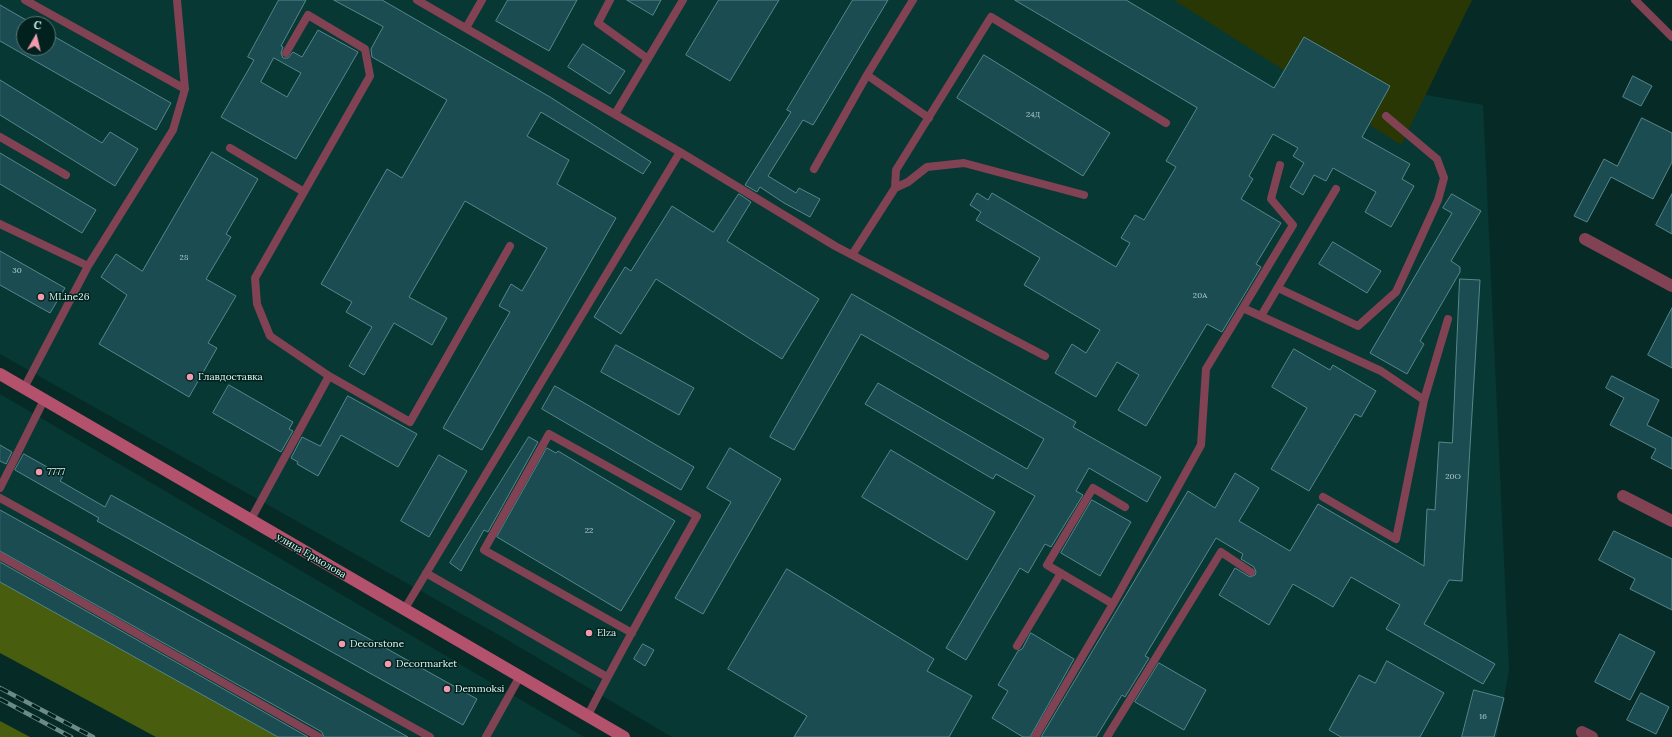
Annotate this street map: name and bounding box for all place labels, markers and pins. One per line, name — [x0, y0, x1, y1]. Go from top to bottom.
place label: MLine26 — [49, 291, 89, 303]
marker: MLine26 — [36, 292, 46, 302]
place label: Главдоставка — [198, 371, 263, 383]
marker: Главдоставка — [185, 372, 195, 382]
place label: 7777 — [47, 466, 65, 478]
marker: 7777 — [34, 467, 44, 477]
place label: Elza — [597, 627, 616, 639]
marker: Elza — [584, 628, 594, 638]
place label: Decorstone — [350, 638, 404, 650]
marker: Decorstone — [337, 639, 347, 649]
place label: Decormarket — [396, 658, 457, 670]
marker: Decormarket — [383, 659, 393, 669]
place label: Demmoksi — [455, 683, 504, 695]
marker: Demmoksi — [442, 684, 452, 694]

